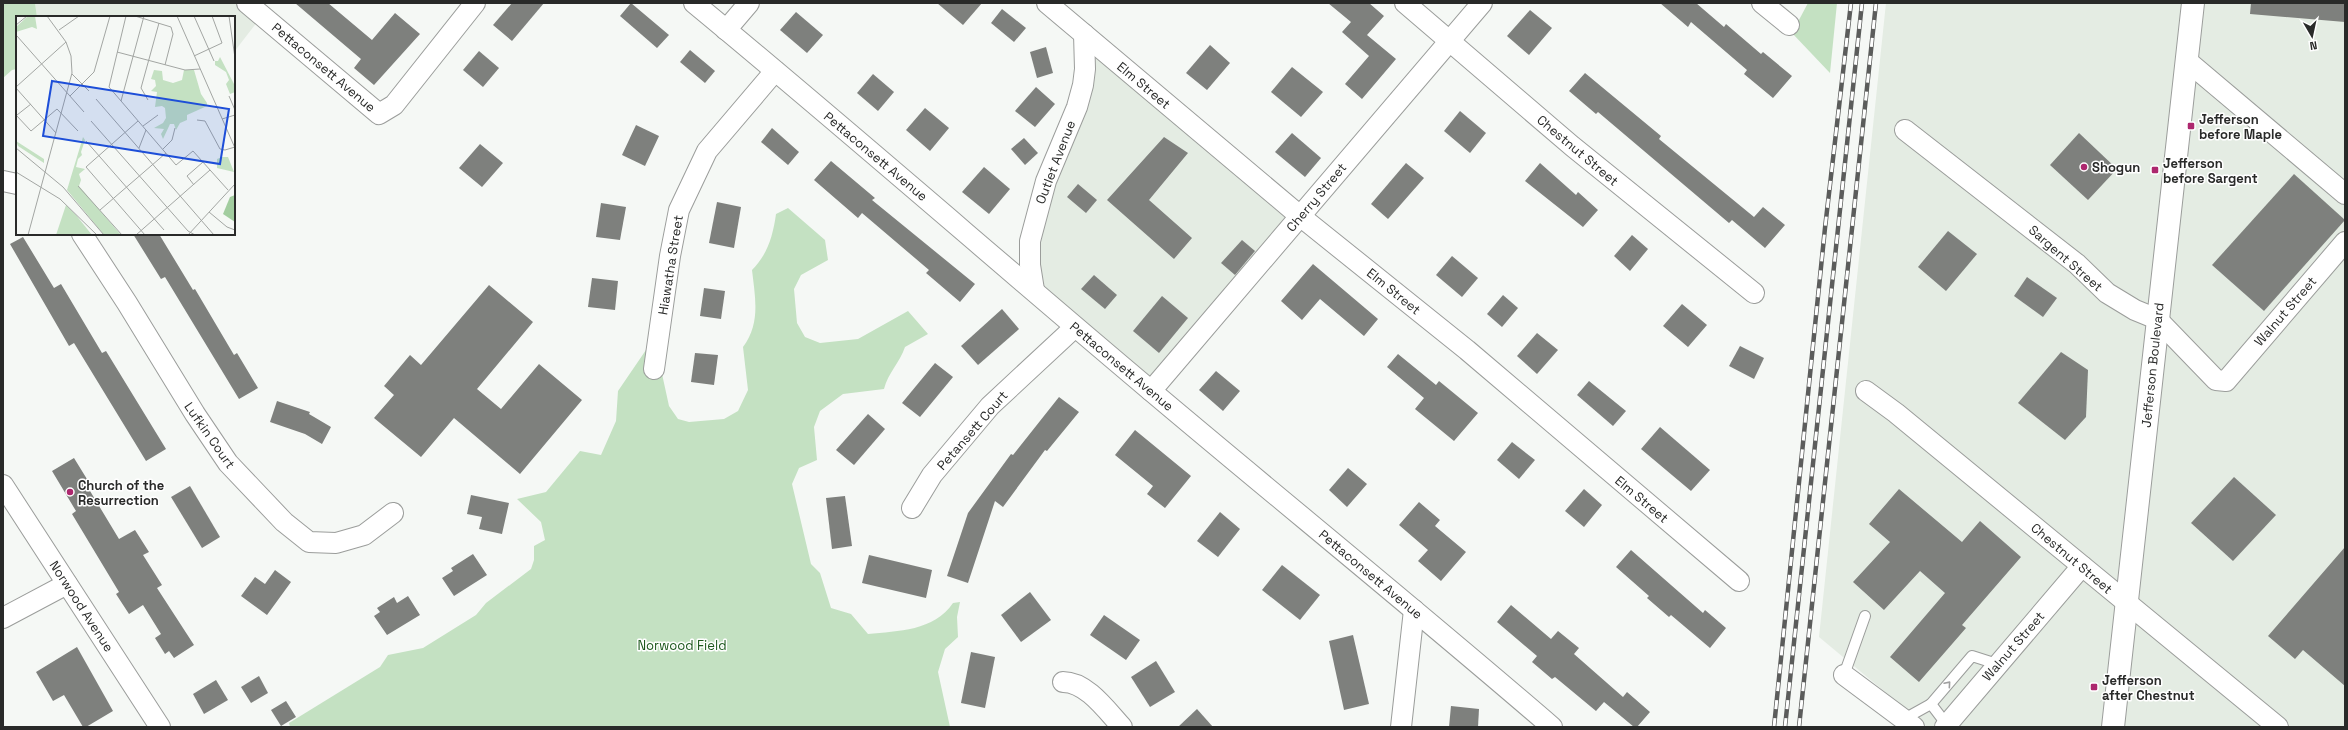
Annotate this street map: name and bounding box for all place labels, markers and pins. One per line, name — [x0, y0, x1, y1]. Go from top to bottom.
place label: Jefferson before Maple — [2199, 111, 2282, 143]
marker: Jefferson before Maple — [2186, 121, 2196, 131]
place label: Jefferson before Sargent — [2163, 155, 2258, 187]
place label: Shogun — [2092, 159, 2140, 176]
marker: Shogun — [2079, 162, 2089, 172]
marker: Jefferson before Sargent — [2150, 165, 2160, 175]
place label: Church of the Resurrection — [78, 477, 164, 509]
marker: Church of the Resurrection — [65, 487, 75, 497]
place label: Jefferson after Chestnut — [2102, 672, 2195, 704]
marker: Jefferson after Chestnut — [2089, 682, 2099, 692]

